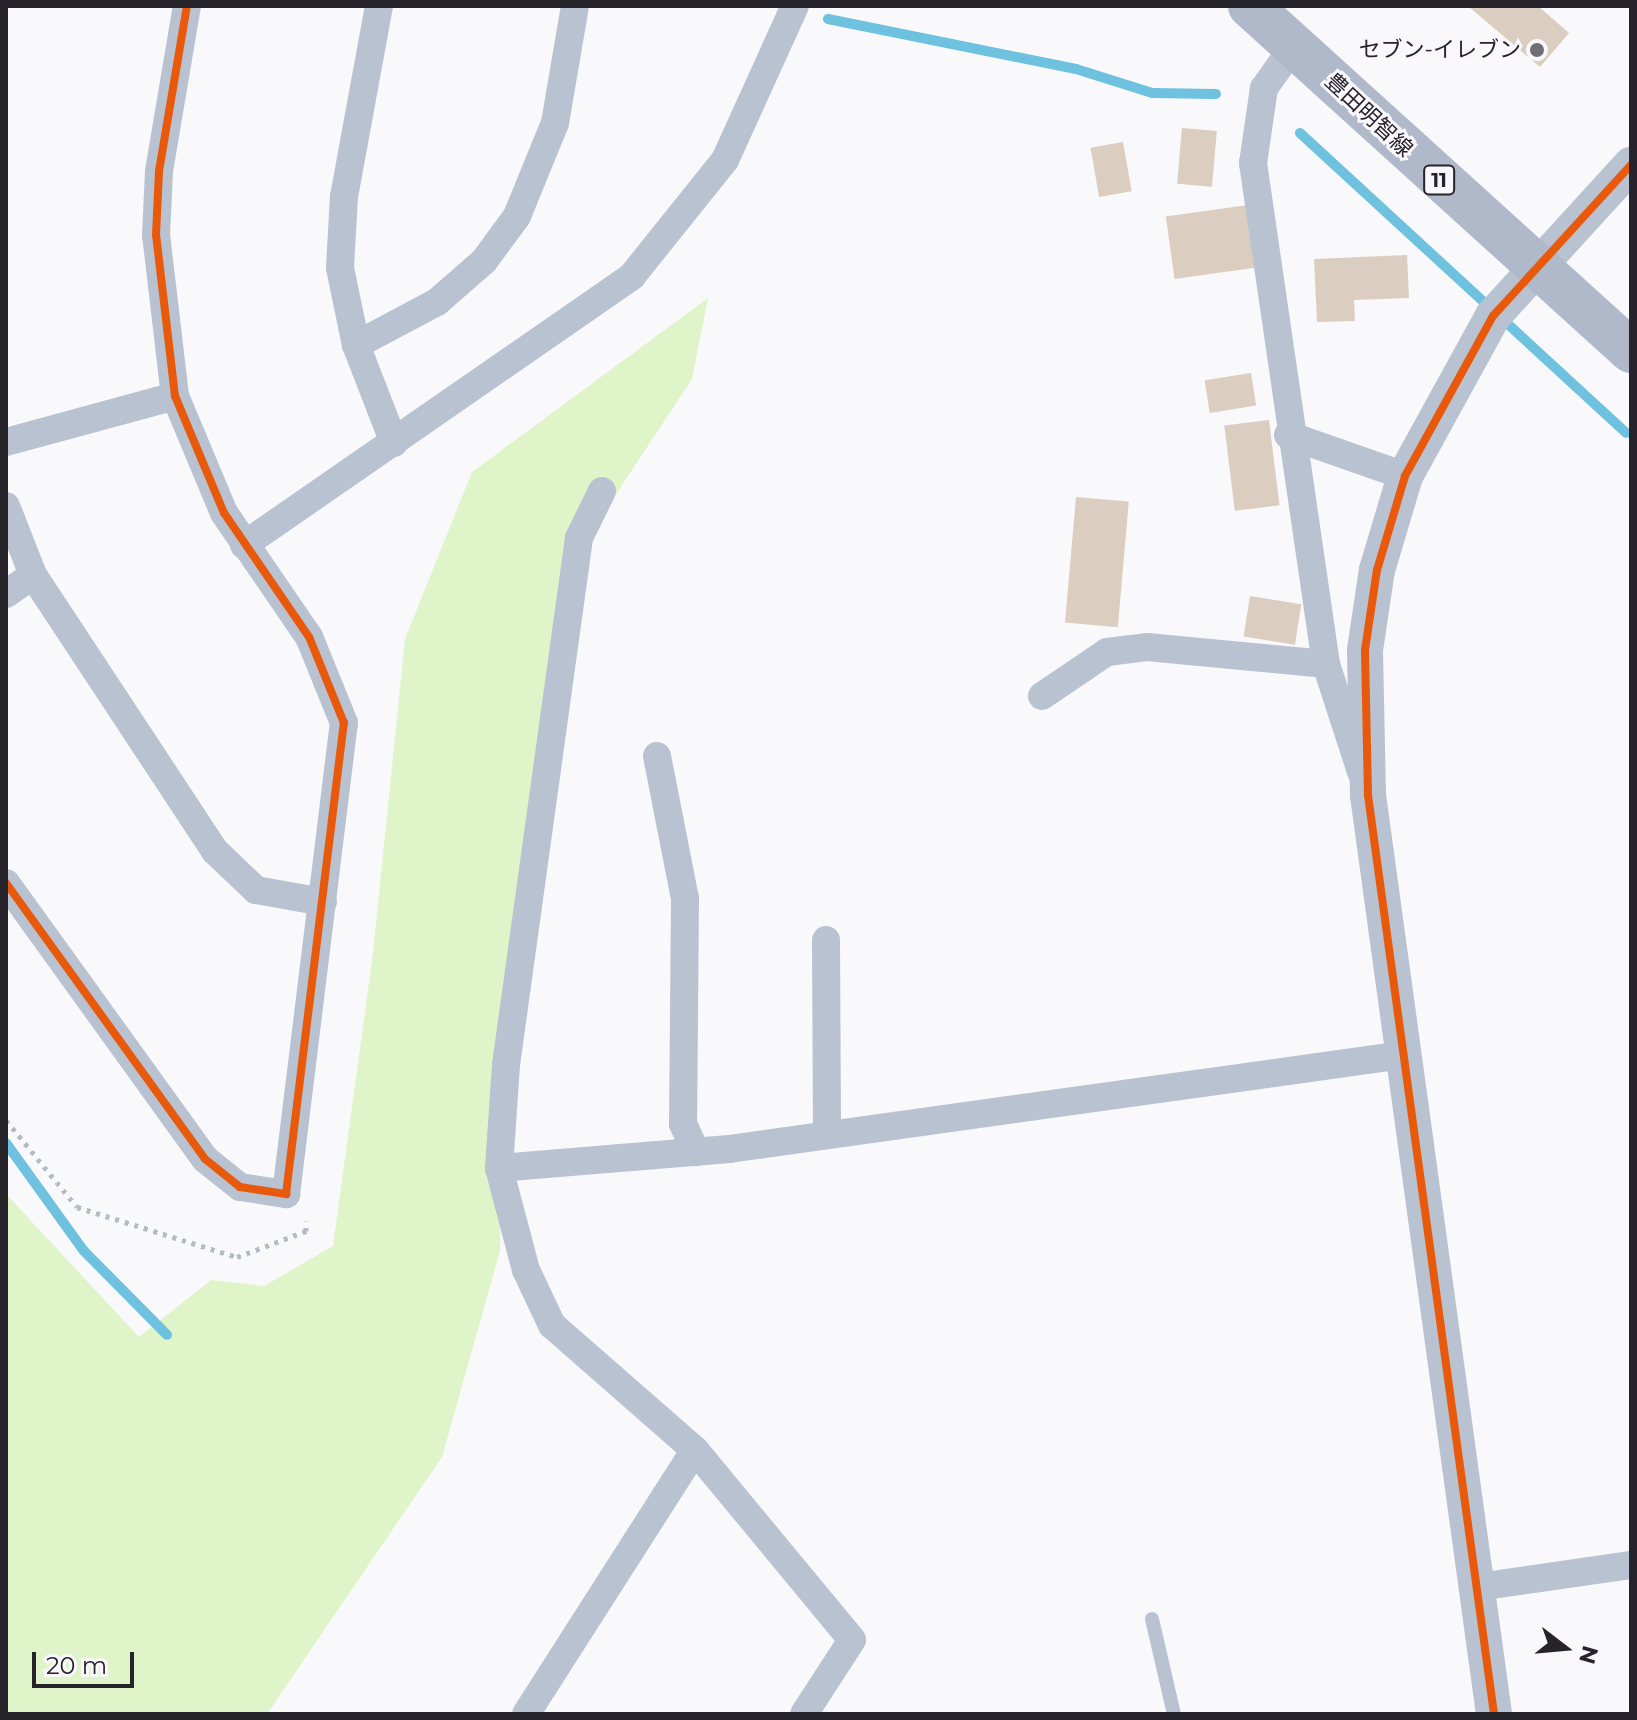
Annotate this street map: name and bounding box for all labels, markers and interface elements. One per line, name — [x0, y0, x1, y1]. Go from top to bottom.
place label: セブン-イレブン — [1359, 37, 1521, 63]
marker: セブン-イレブン — [1528, 41, 1546, 59]
street label: 豊田明智線 — [1320, 68, 1418, 162]
road number: 11 — [1423, 164, 1455, 196]
north arrow — [1525, 1608, 1605, 1688]
scale bar — [36, 1636, 138, 1686]
text: N — [1573, 1642, 1604, 1667]
text: 20 m — [46, 1651, 107, 1680]

